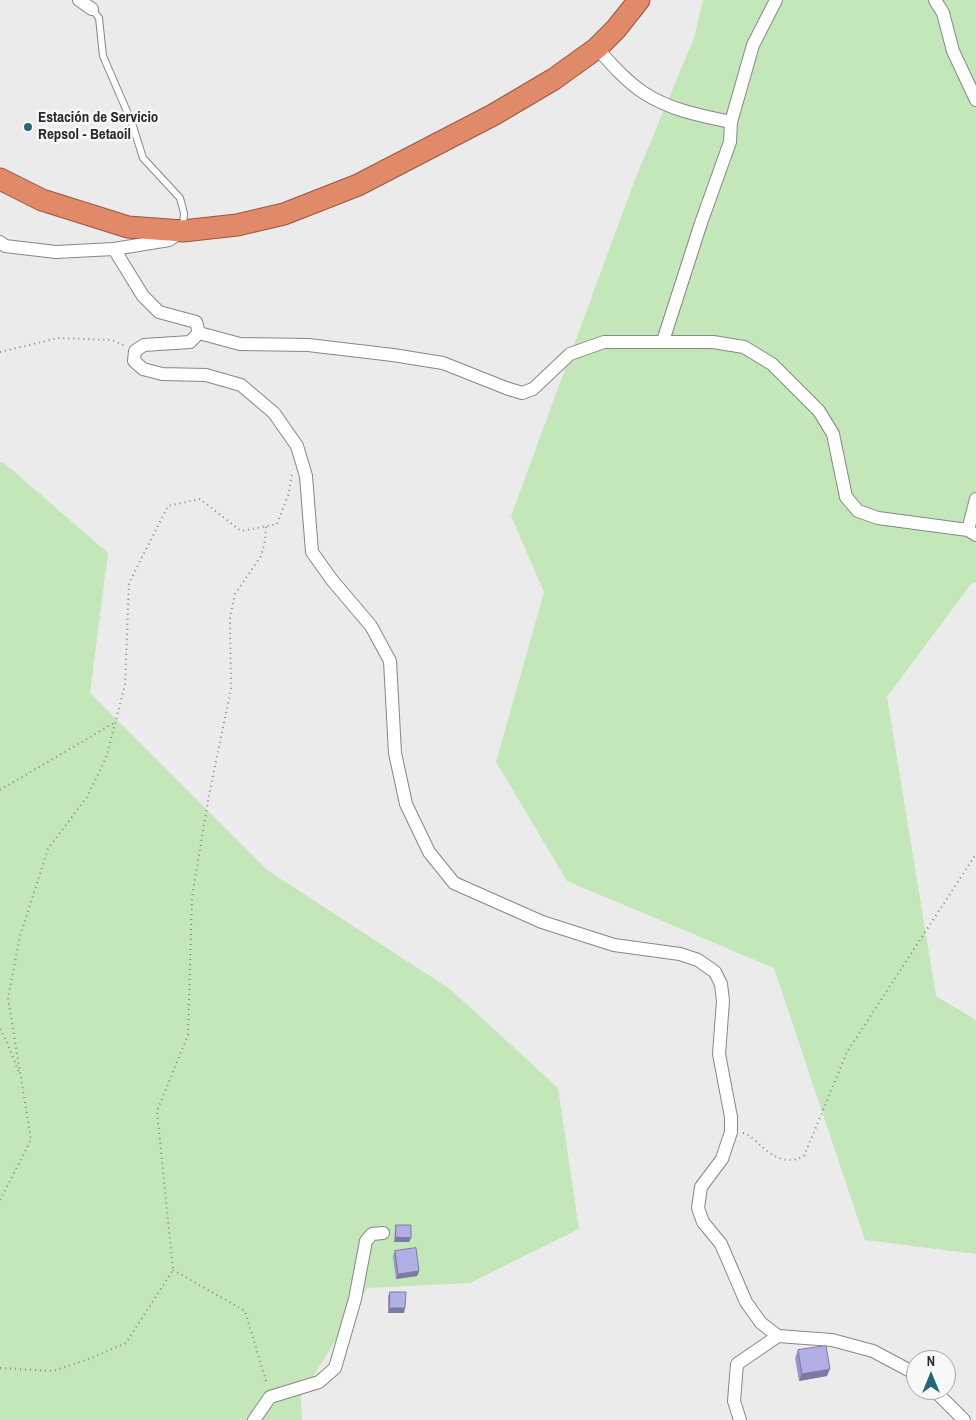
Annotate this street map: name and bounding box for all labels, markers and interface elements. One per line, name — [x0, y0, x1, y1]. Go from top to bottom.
place label: Estación de Servicio Repsol - Betaoil — [38, 109, 158, 144]
marker: Estación de Servicio Repsol - Betaoil — [22, 121, 34, 133]
north arrow — [906, 1350, 956, 1400]
text: N — [927, 1352, 935, 1370]

